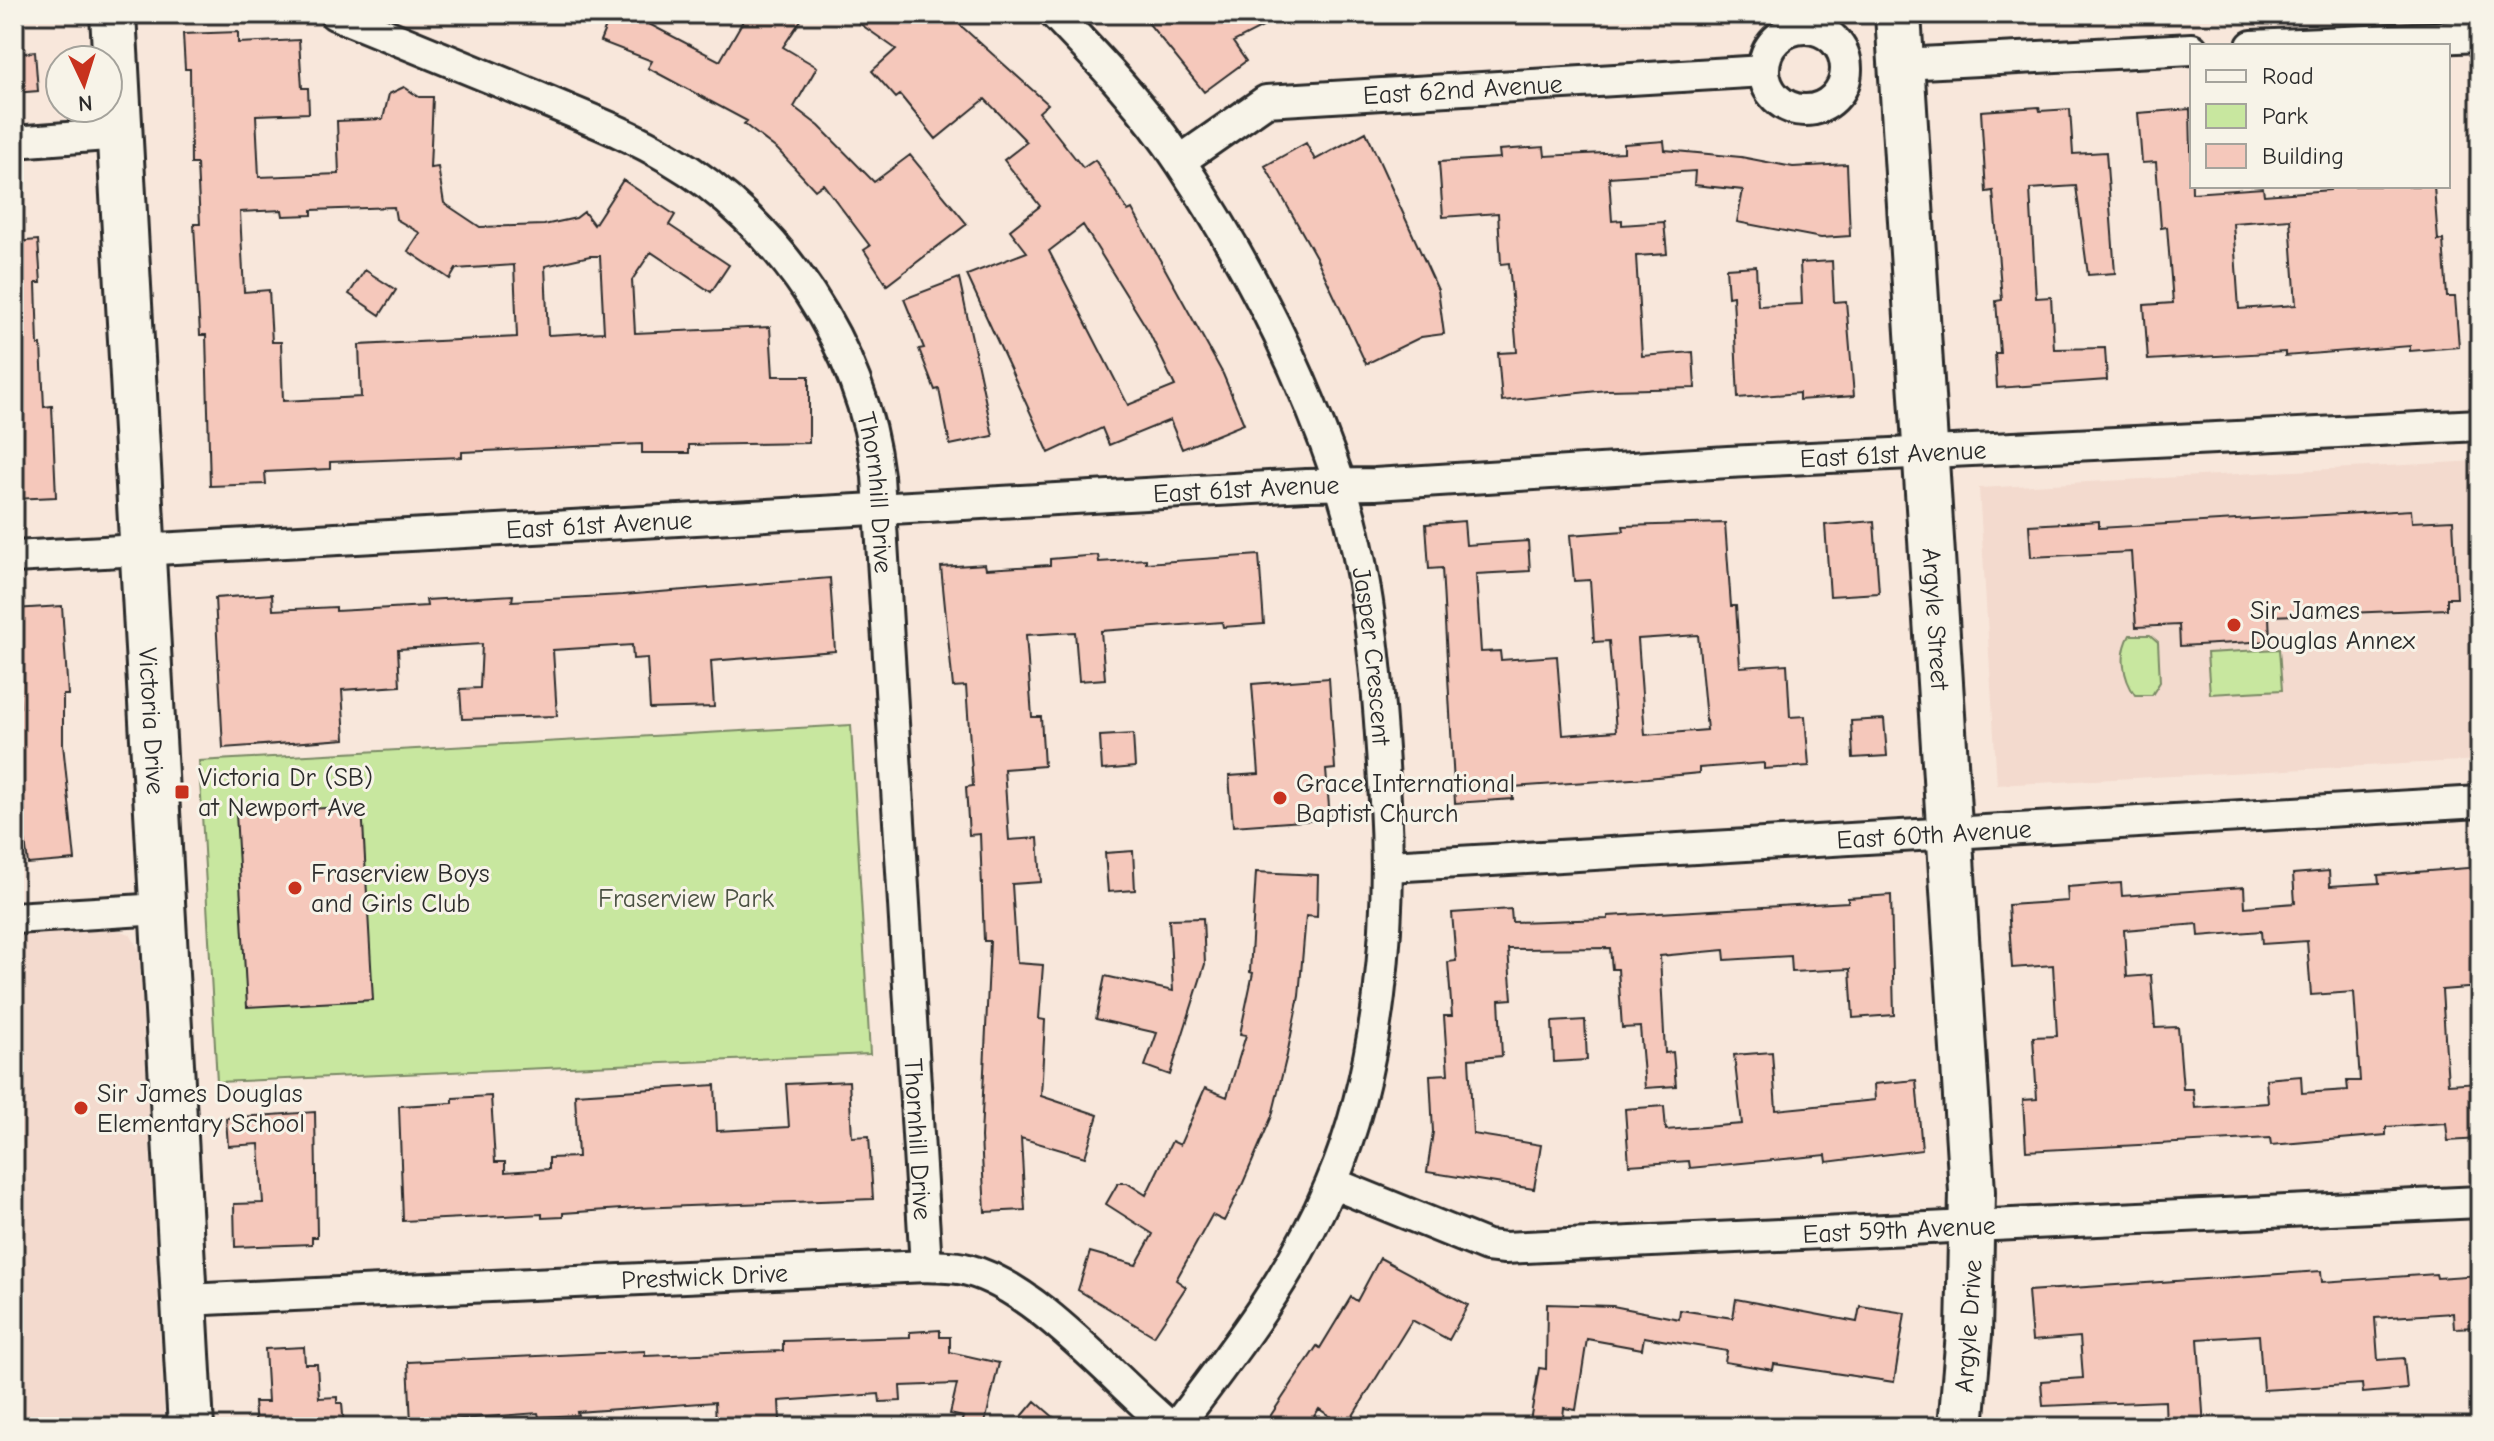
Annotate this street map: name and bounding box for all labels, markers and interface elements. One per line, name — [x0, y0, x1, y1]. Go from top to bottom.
north arrow — [44, 44, 124, 124]
legend — [2190, 44, 2450, 188]
text: Road — [2262, 62, 2314, 90]
street label: East 62nd Avenue — [1362, 69, 1563, 111]
text: N — [77, 89, 93, 116]
text: Park — [2262, 102, 2308, 130]
text: Building — [2262, 142, 2344, 170]
street label: Thornhill Drive — [850, 409, 898, 574]
street label: East 61st Avenue — [1799, 435, 1987, 474]
street label: East 61st Avenue — [1152, 471, 1340, 510]
street label: East 61st Avenue — [505, 505, 693, 546]
street label: Argyle Street — [1916, 547, 1955, 693]
street label: Jasper Crescent — [1345, 565, 1396, 748]
place label: Sir James Douglas Annex — [2250, 596, 2416, 656]
marker: Sir James Douglas Annex — [2225, 616, 2243, 634]
street label: Victoria Drive — [132, 647, 170, 795]
place label: Victoria Dr (SB) at Newport Ave — [198, 763, 373, 823]
place label: Grace International Baptist Church — [1296, 769, 1515, 829]
marker: Victoria Dr (SB) at Newport Ave — [173, 783, 191, 801]
marker: Grace International Baptist Church — [1271, 789, 1289, 807]
street label: East 60th Avenue — [1836, 814, 2032, 856]
place label: Fraserview Boys and Girls Club — [311, 859, 490, 919]
marker: Fraserview Boys and Girls Club — [286, 879, 304, 897]
park label: Fraserview Park — [598, 884, 774, 914]
street label: Thornhill Drive — [897, 1057, 937, 1221]
place label: Sir James Douglas Elementary School — [97, 1079, 305, 1139]
marker: Sir James Douglas Elementary School — [72, 1099, 90, 1117]
street label: East 59th Avenue — [1802, 1211, 1996, 1250]
street label: Prestwick Drive — [620, 1258, 789, 1296]
street label: Argyle Drive — [1949, 1258, 1989, 1394]

